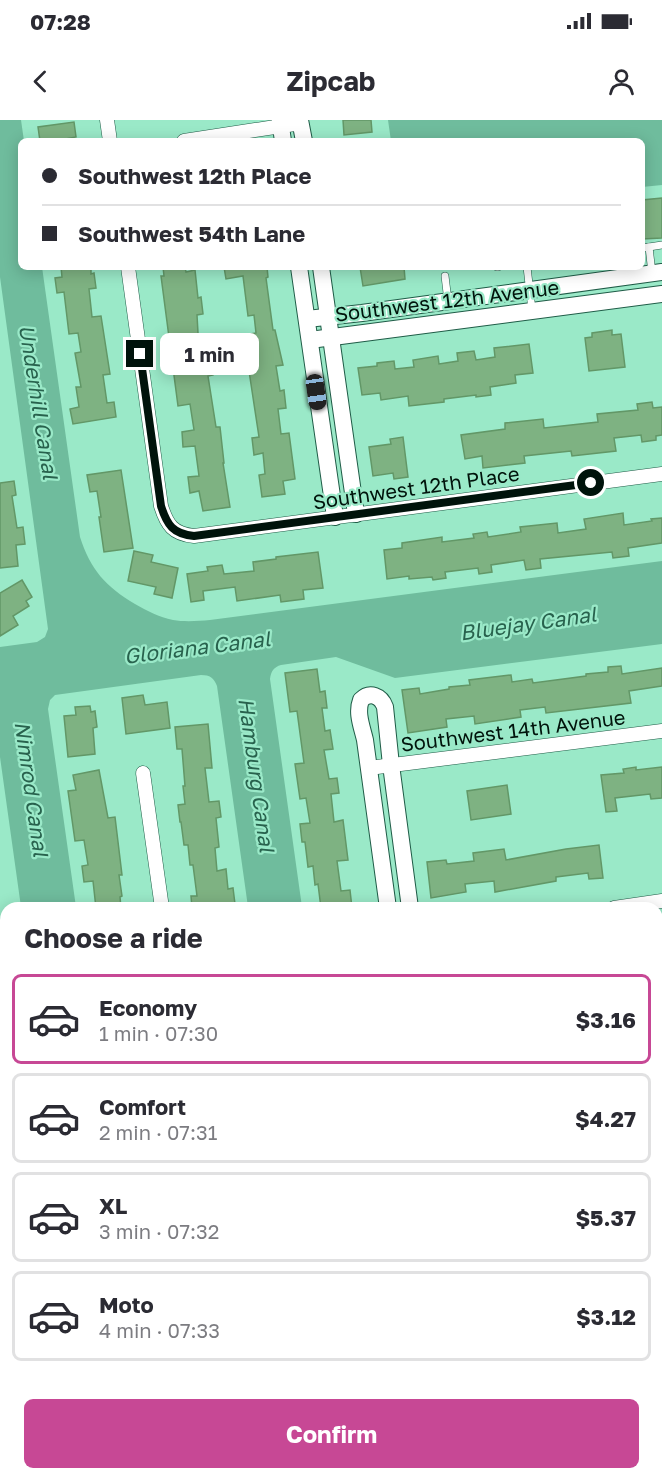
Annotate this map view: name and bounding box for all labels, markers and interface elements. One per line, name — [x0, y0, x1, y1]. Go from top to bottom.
text: 07:28 — [30, 8, 91, 35]
icon: back — [24, 65, 57, 98]
text: Zipcab — [287, 65, 375, 97]
icon: person — [605, 65, 638, 98]
text: Southwest 12th Place — [78, 162, 311, 189]
text: Southwest 54th Lane — [78, 220, 305, 247]
street label: Southwest 12th Avenue — [334, 274, 560, 326]
water label: Underhill Canal — [14, 323, 64, 483]
callout: 1 min — [161, 333, 260, 375]
route end — [126, 340, 153, 367]
text: 1 min — [184, 342, 235, 366]
car — [305, 373, 327, 411]
street label: Southwest 12th Place — [311, 461, 521, 513]
route start — [577, 469, 604, 496]
water label: Bluejay Canal — [458, 600, 599, 645]
water label: Gloriana Canal — [122, 625, 273, 669]
water label: Hamburg Canal — [233, 696, 281, 855]
street label: Southwest 14th Avenue — [399, 704, 627, 756]
water label: Nimrod Canal — [10, 720, 55, 860]
text: Choose a ride — [24, 922, 203, 954]
icon: car — [27, 992, 81, 1046]
text: Economy — [99, 994, 197, 1021]
text: $3.16 — [575, 1006, 636, 1033]
text: 1 min · 07:30 — [99, 1021, 218, 1045]
icon: car — [27, 1091, 81, 1145]
text: Comfort — [99, 1093, 186, 1120]
text: $4.27 — [575, 1105, 636, 1132]
text: 2 min · 07:31 — [99, 1120, 217, 1144]
icon: car — [27, 1190, 81, 1244]
text: XL — [99, 1192, 127, 1219]
text: $5.37 — [575, 1204, 636, 1231]
text: 3 min · 07:32 — [99, 1219, 219, 1243]
icon: car — [27, 1289, 81, 1343]
text: Moto — [99, 1291, 154, 1318]
text: $3.12 — [576, 1303, 636, 1330]
text: 4 min · 07:33 — [99, 1318, 220, 1342]
button: Confirm — [24, 1399, 639, 1468]

